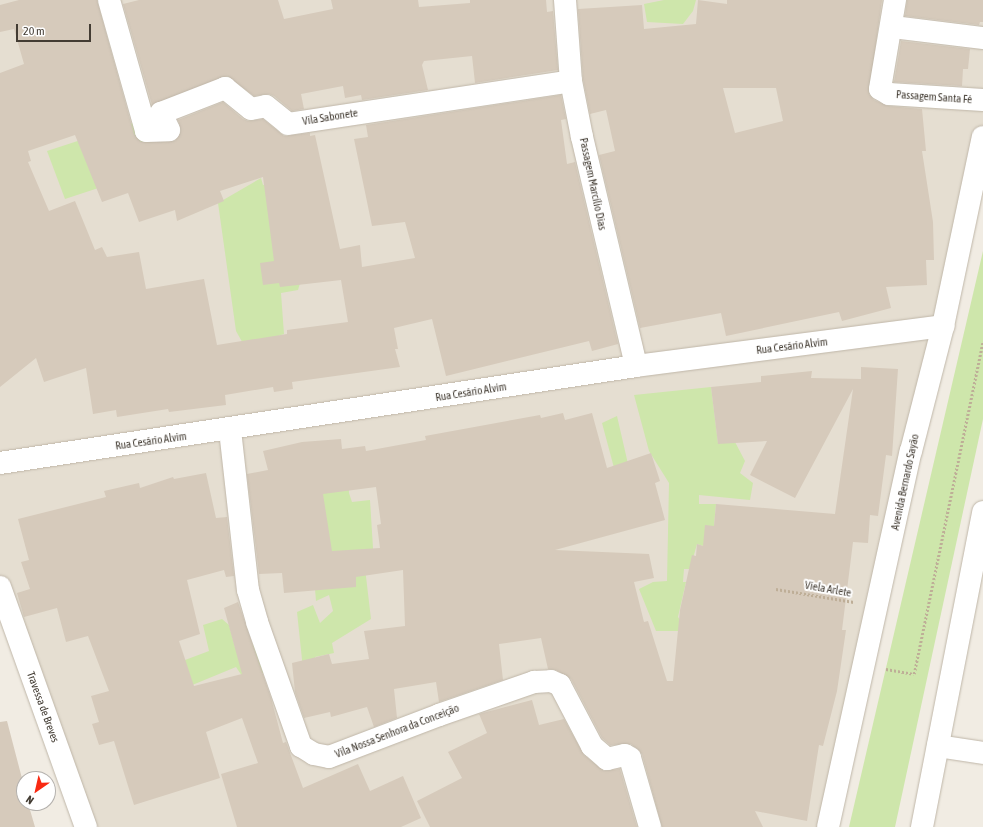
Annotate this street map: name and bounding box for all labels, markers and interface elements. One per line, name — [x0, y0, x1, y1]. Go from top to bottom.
scale bar — [18, 16, 93, 42]
text: 20 m — [23, 24, 45, 38]
street label: Passagem Santa Fé — [896, 88, 972, 106]
street label: Vila Sabonete — [301, 106, 359, 128]
street label: Passagem Marcílio Dias — [577, 137, 609, 231]
street label: Rua Cesário Alvim — [755, 335, 829, 357]
street label: Rua Cesário Alvim — [434, 380, 508, 404]
street label: Rua Cesário Alvim — [114, 429, 188, 453]
street label: Avenida Bernardo Sayão — [888, 433, 922, 531]
street label: Viela Arlete — [804, 578, 852, 600]
street label: Travessa de Breves — [24, 670, 62, 744]
street label: Vila Nossa Senhora da Conceição — [333, 701, 461, 761]
north arrow — [16, 771, 56, 811]
text: N — [24, 793, 36, 807]

